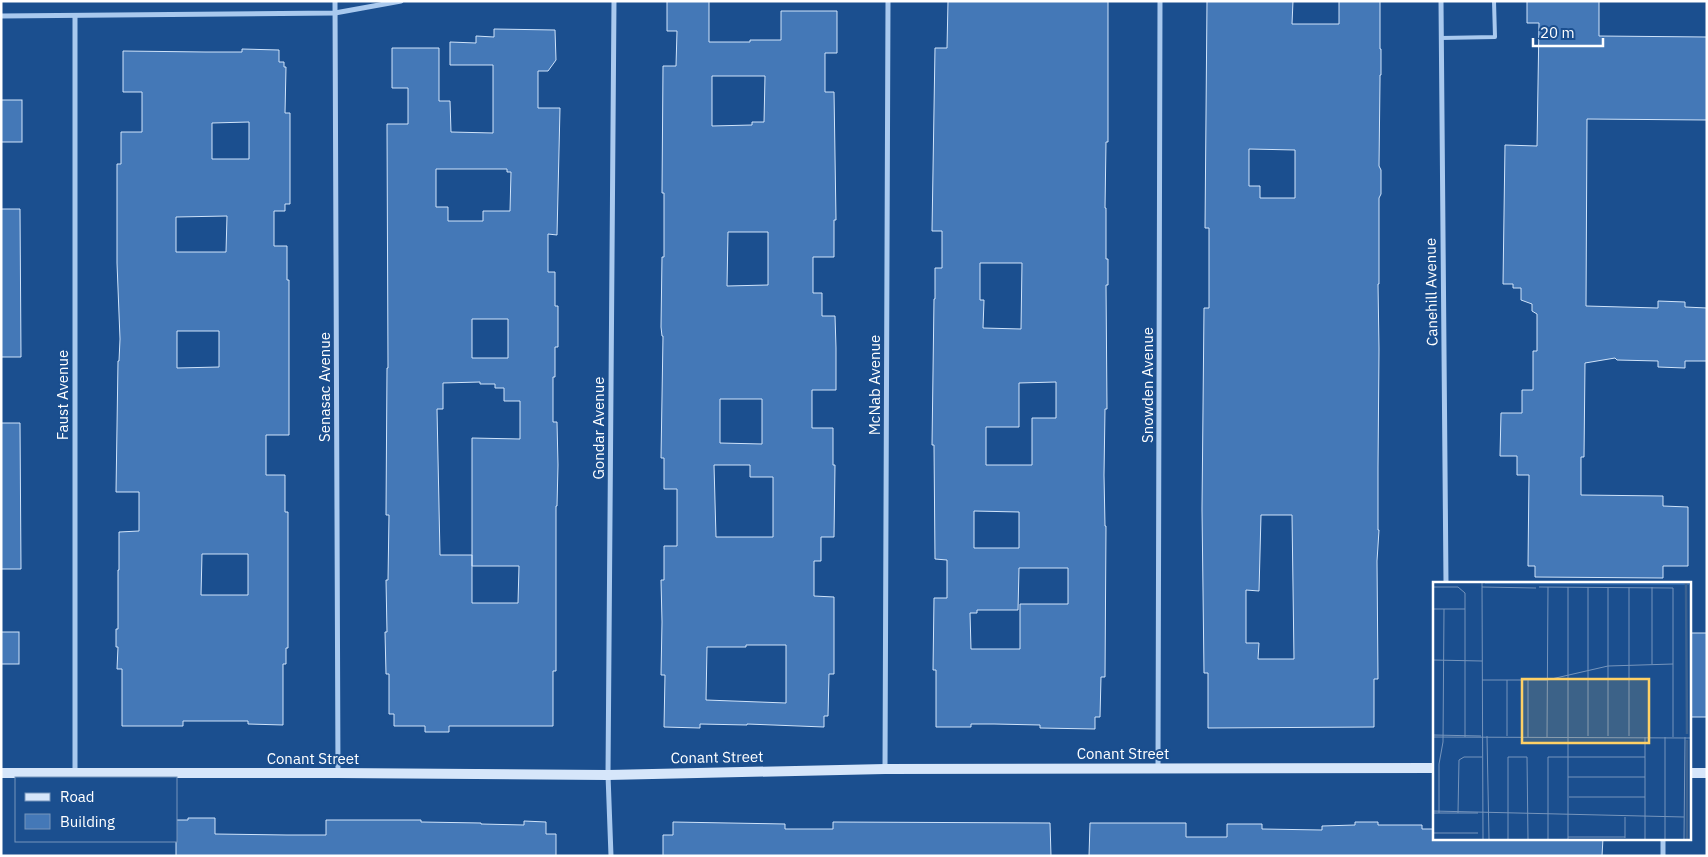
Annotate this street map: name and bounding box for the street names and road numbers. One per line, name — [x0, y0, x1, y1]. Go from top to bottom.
street label: Canehill Avenue — [1421, 238, 1441, 346]
street label: Snowden Avenue — [1138, 327, 1157, 443]
street label: Senasac Avenue — [315, 332, 334, 442]
street label: McNab Avenue — [865, 335, 884, 435]
street label: Faust Avenue — [53, 350, 72, 440]
street label: Gondar Avenue — [589, 376, 608, 480]
street label: Conant Street — [1077, 744, 1169, 763]
street label: Conant Street — [670, 747, 764, 767]
street label: Conant Street — [267, 749, 359, 768]

